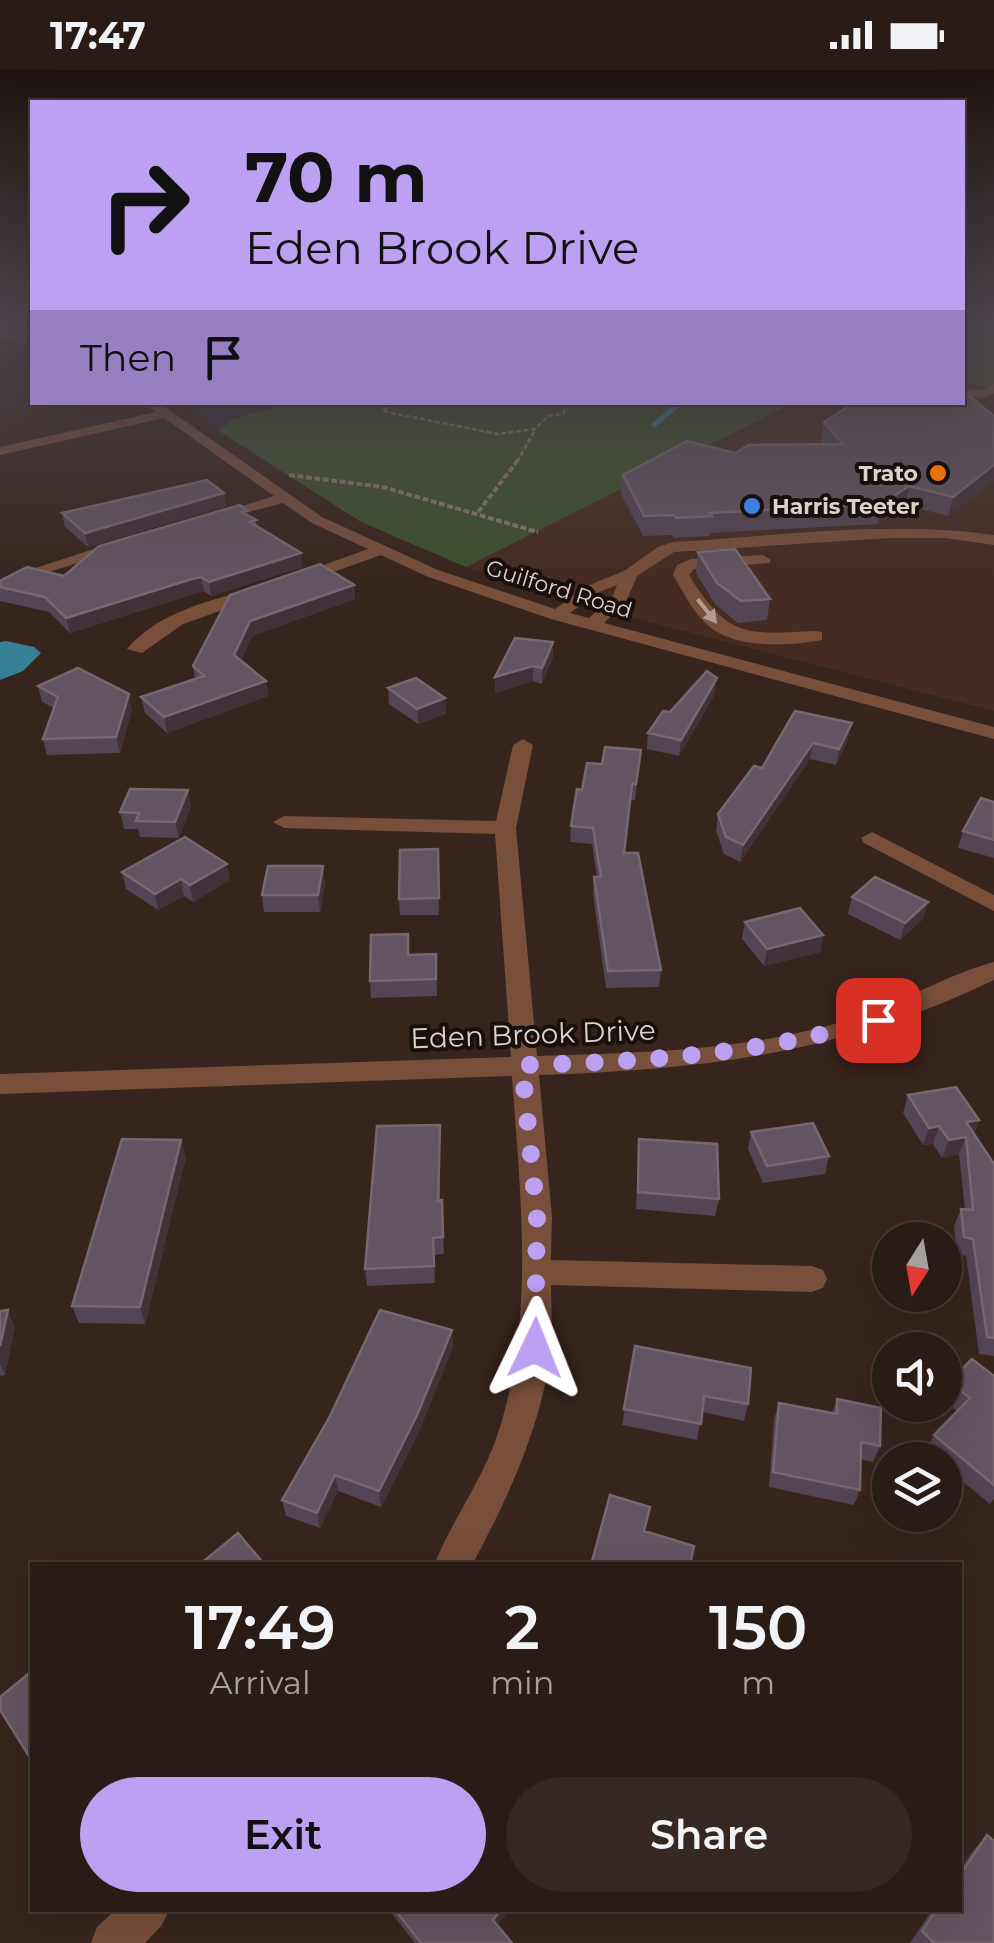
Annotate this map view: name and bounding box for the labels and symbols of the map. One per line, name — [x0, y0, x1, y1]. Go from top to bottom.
place label: Trato — [859, 460, 918, 487]
marker: Trato — [927, 462, 949, 484]
place label: Harris Teeter — [772, 493, 919, 520]
marker: Harris Teeter — [741, 495, 763, 517]
street label: Guilford Road — [483, 554, 635, 624]
one-way arrow — [696, 598, 717, 624]
pin — [836, 978, 921, 1063]
street label: Eden Brook Drive — [410, 1013, 656, 1055]
north arrow — [872, 1222, 962, 1312]
position arrow — [483, 1296, 587, 1400]

